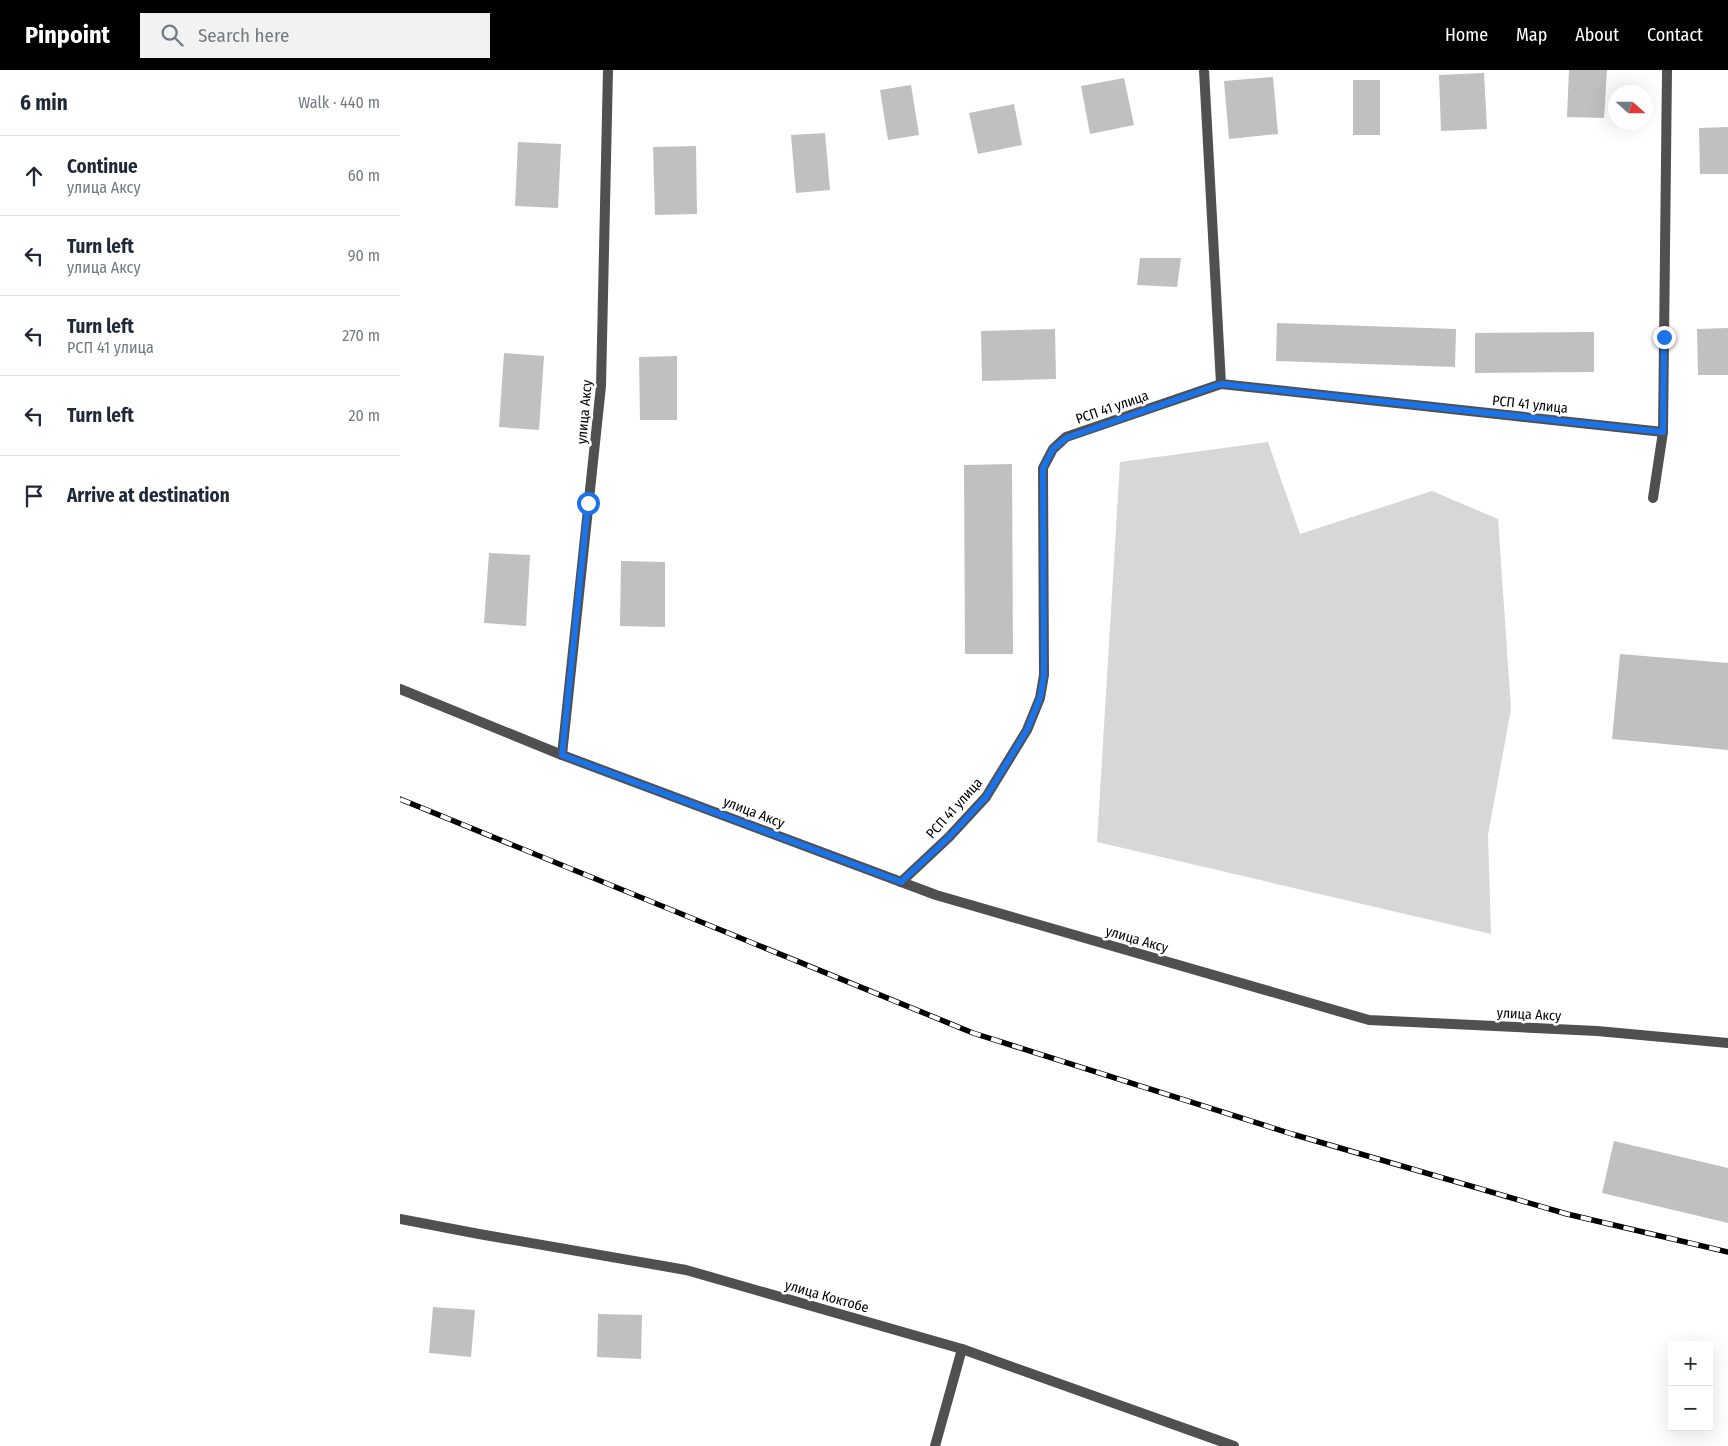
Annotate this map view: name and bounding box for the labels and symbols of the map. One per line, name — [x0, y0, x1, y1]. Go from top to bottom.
north arrow — [1608, 85, 1653, 130]
route end — [1653, 326, 1676, 349]
street label: улица Аксу — [573, 378, 596, 445]
street label: РСП 41 улица — [1073, 387, 1151, 428]
street label: РСП 41 улица — [1491, 392, 1569, 417]
route start — [577, 492, 600, 515]
street label: РСП 41 улица — [923, 774, 986, 842]
street label: улица Аксу — [721, 793, 788, 832]
street label: улица Аксу — [1104, 922, 1171, 957]
street label: улица Аксу — [1496, 1004, 1562, 1025]
street label: улица Коктобе — [783, 1276, 871, 1317]

